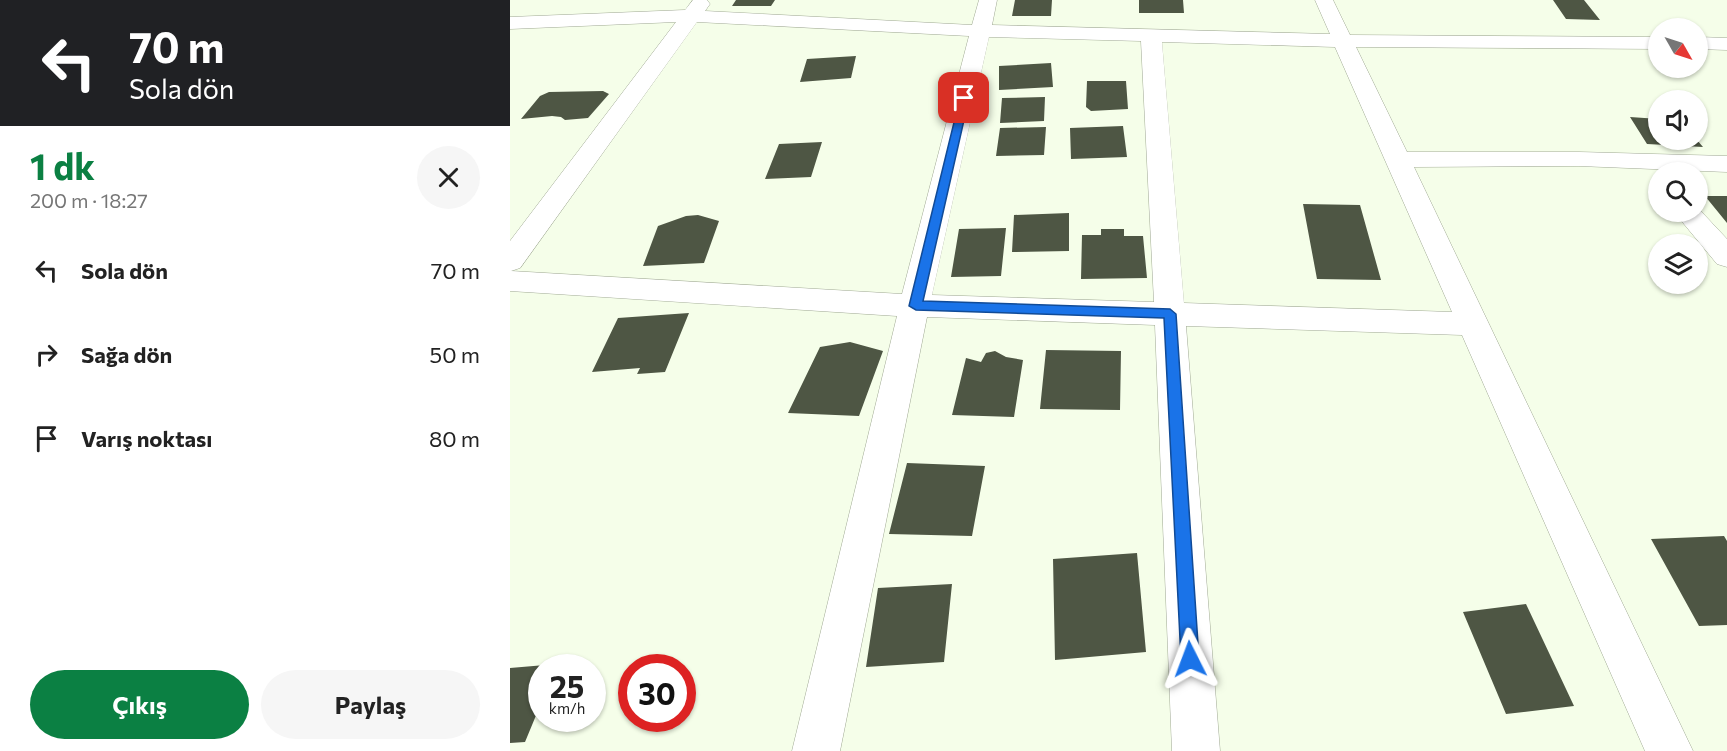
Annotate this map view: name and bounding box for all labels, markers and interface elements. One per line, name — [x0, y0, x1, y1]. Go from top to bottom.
north arrow — [1648, 18, 1708, 78]
map controls — [1648, 18, 1708, 294]
text: 70 m — [129, 20, 224, 72]
icon: left — [30, 24, 108, 102]
text: Sola dön — [129, 72, 234, 105]
pin — [938, 72, 989, 123]
icon: arrive — [947, 81, 980, 114]
button: sound — [1648, 90, 1708, 150]
text: 1 dk — [30, 143, 95, 187]
button: close — [417, 146, 480, 209]
button: search — [1648, 162, 1708, 222]
text: 200 m · 18:27 — [30, 188, 148, 212]
button: layers — [1648, 234, 1708, 294]
icon: left — [30, 254, 63, 287]
text: Sola dön — [81, 257, 168, 284]
text: 70 m — [431, 257, 480, 284]
icon: right — [30, 338, 63, 371]
text: Sağa dön — [81, 341, 172, 368]
text: 50 m — [430, 341, 480, 368]
icon: arrive — [30, 422, 63, 455]
text: Varış noktası — [81, 425, 212, 452]
text: 80 m — [429, 425, 480, 452]
position arrow — [1158, 627, 1222, 691]
speed limit sign: 30 — [618, 654, 696, 732]
text: 25 — [550, 667, 584, 704]
button: Çıkış — [30, 670, 249, 739]
button: Paylaş — [261, 670, 480, 739]
text: km/h — [549, 699, 585, 717]

